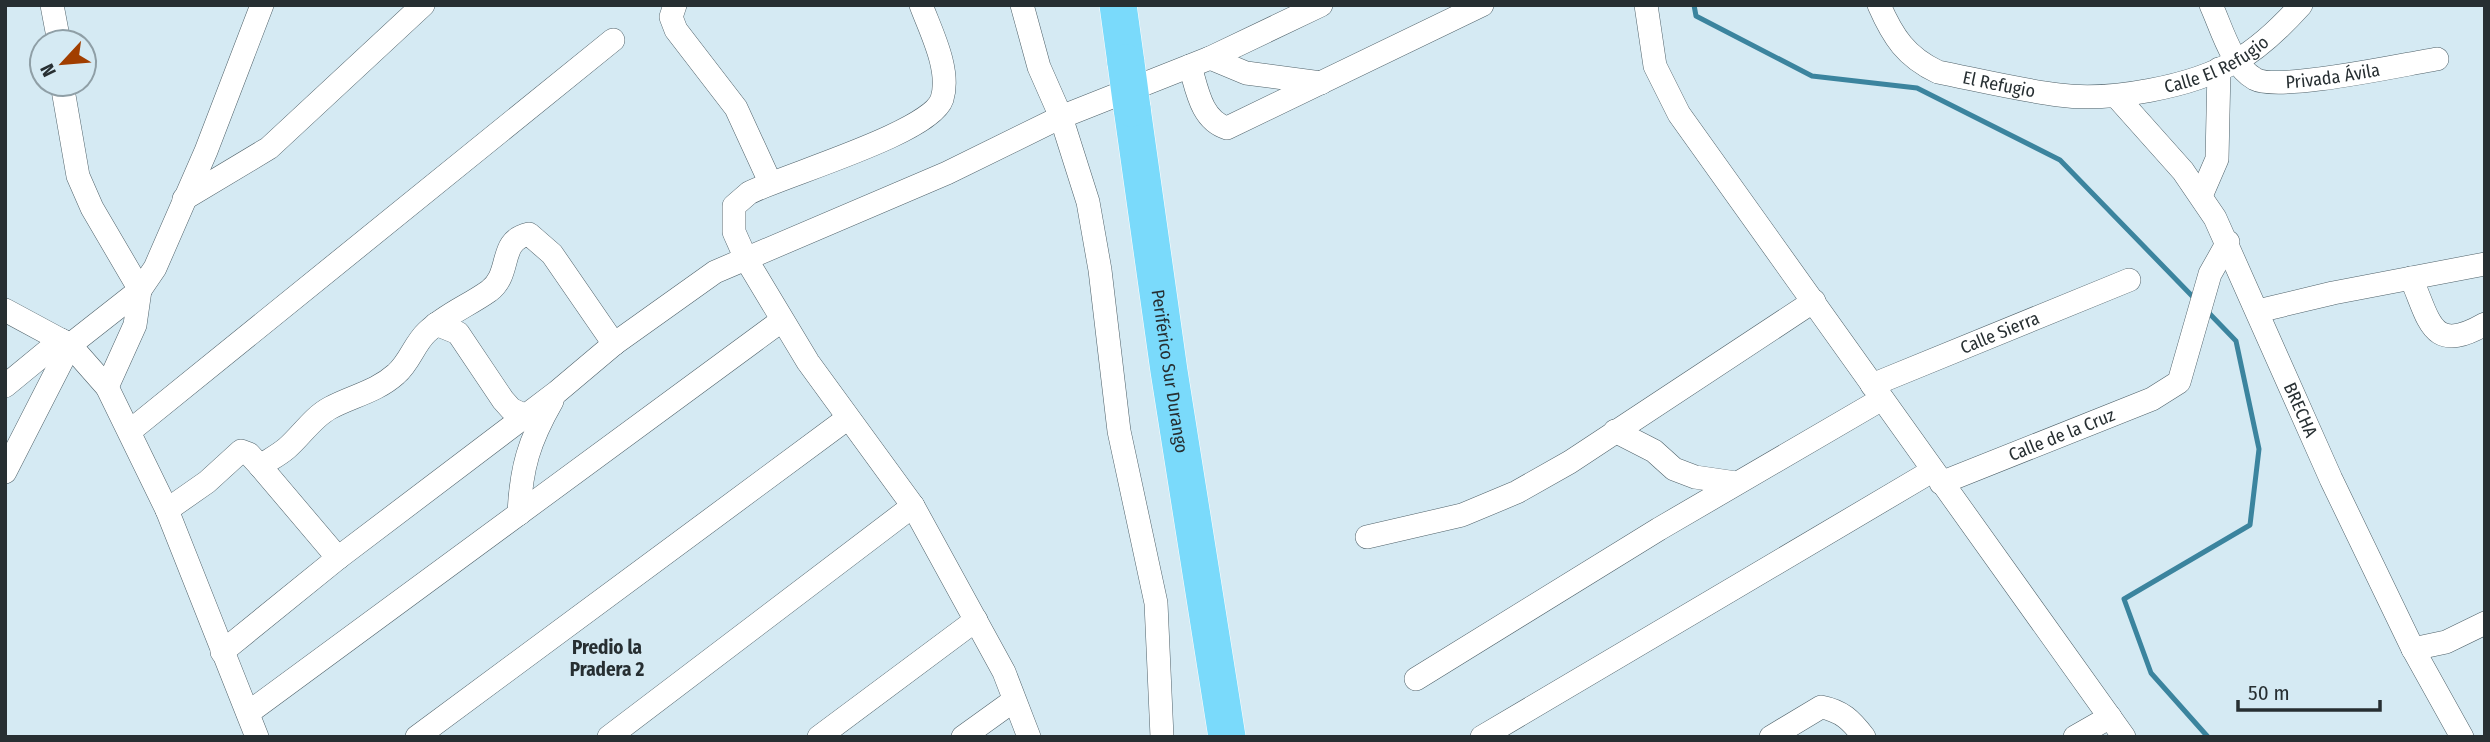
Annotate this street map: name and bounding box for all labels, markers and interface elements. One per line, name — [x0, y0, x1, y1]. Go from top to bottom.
north arrow — [28, 28, 98, 98]
street label: Calle El Refugio — [2162, 31, 2273, 98]
street label: Privada Ávila — [2285, 59, 2382, 93]
text: N — [35, 60, 61, 80]
street label: El Refugio — [1961, 66, 2037, 102]
street label: Periférico Sur Durango — [1147, 288, 1193, 455]
street label: Calle Sierra — [1957, 307, 2043, 359]
street label: BRECHA — [2279, 379, 2322, 441]
street label: Calle de la Cruz — [2005, 404, 2118, 466]
district label: Predio la Pradera 2 — [570, 636, 644, 681]
scale bar — [2238, 668, 2380, 712]
text: 50 m — [2248, 680, 2290, 706]

